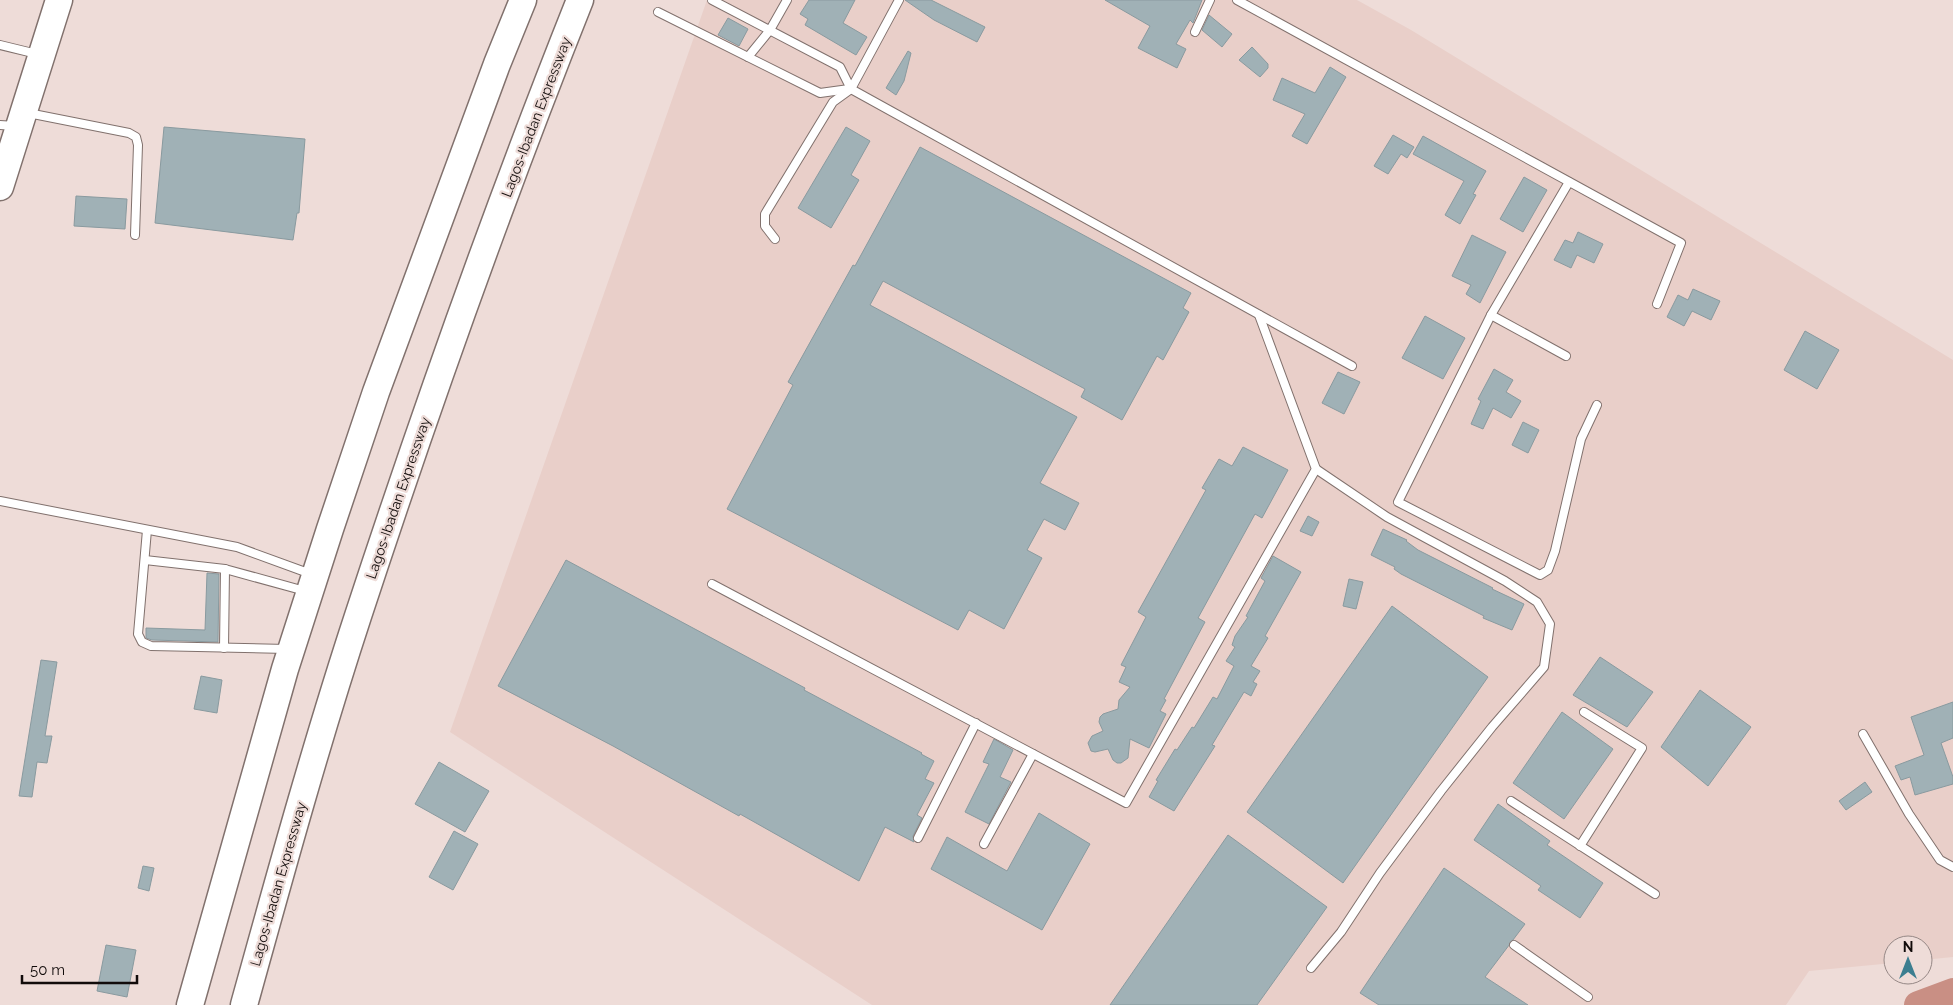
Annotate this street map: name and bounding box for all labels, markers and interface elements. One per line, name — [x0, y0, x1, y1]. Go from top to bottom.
street label: Lagos-Ibadan Expressway — [498, 34, 574, 199]
street label: Lagos-Ibadan Expressway — [363, 415, 433, 581]
street label: Lagos-Ibadan Expressway — [247, 800, 309, 968]
north arrow — [1883, 935, 1933, 985]
text: N — [1903, 939, 1913, 955]
scale bar — [22, 952, 138, 984]
text: 50 m — [30, 961, 65, 979]

